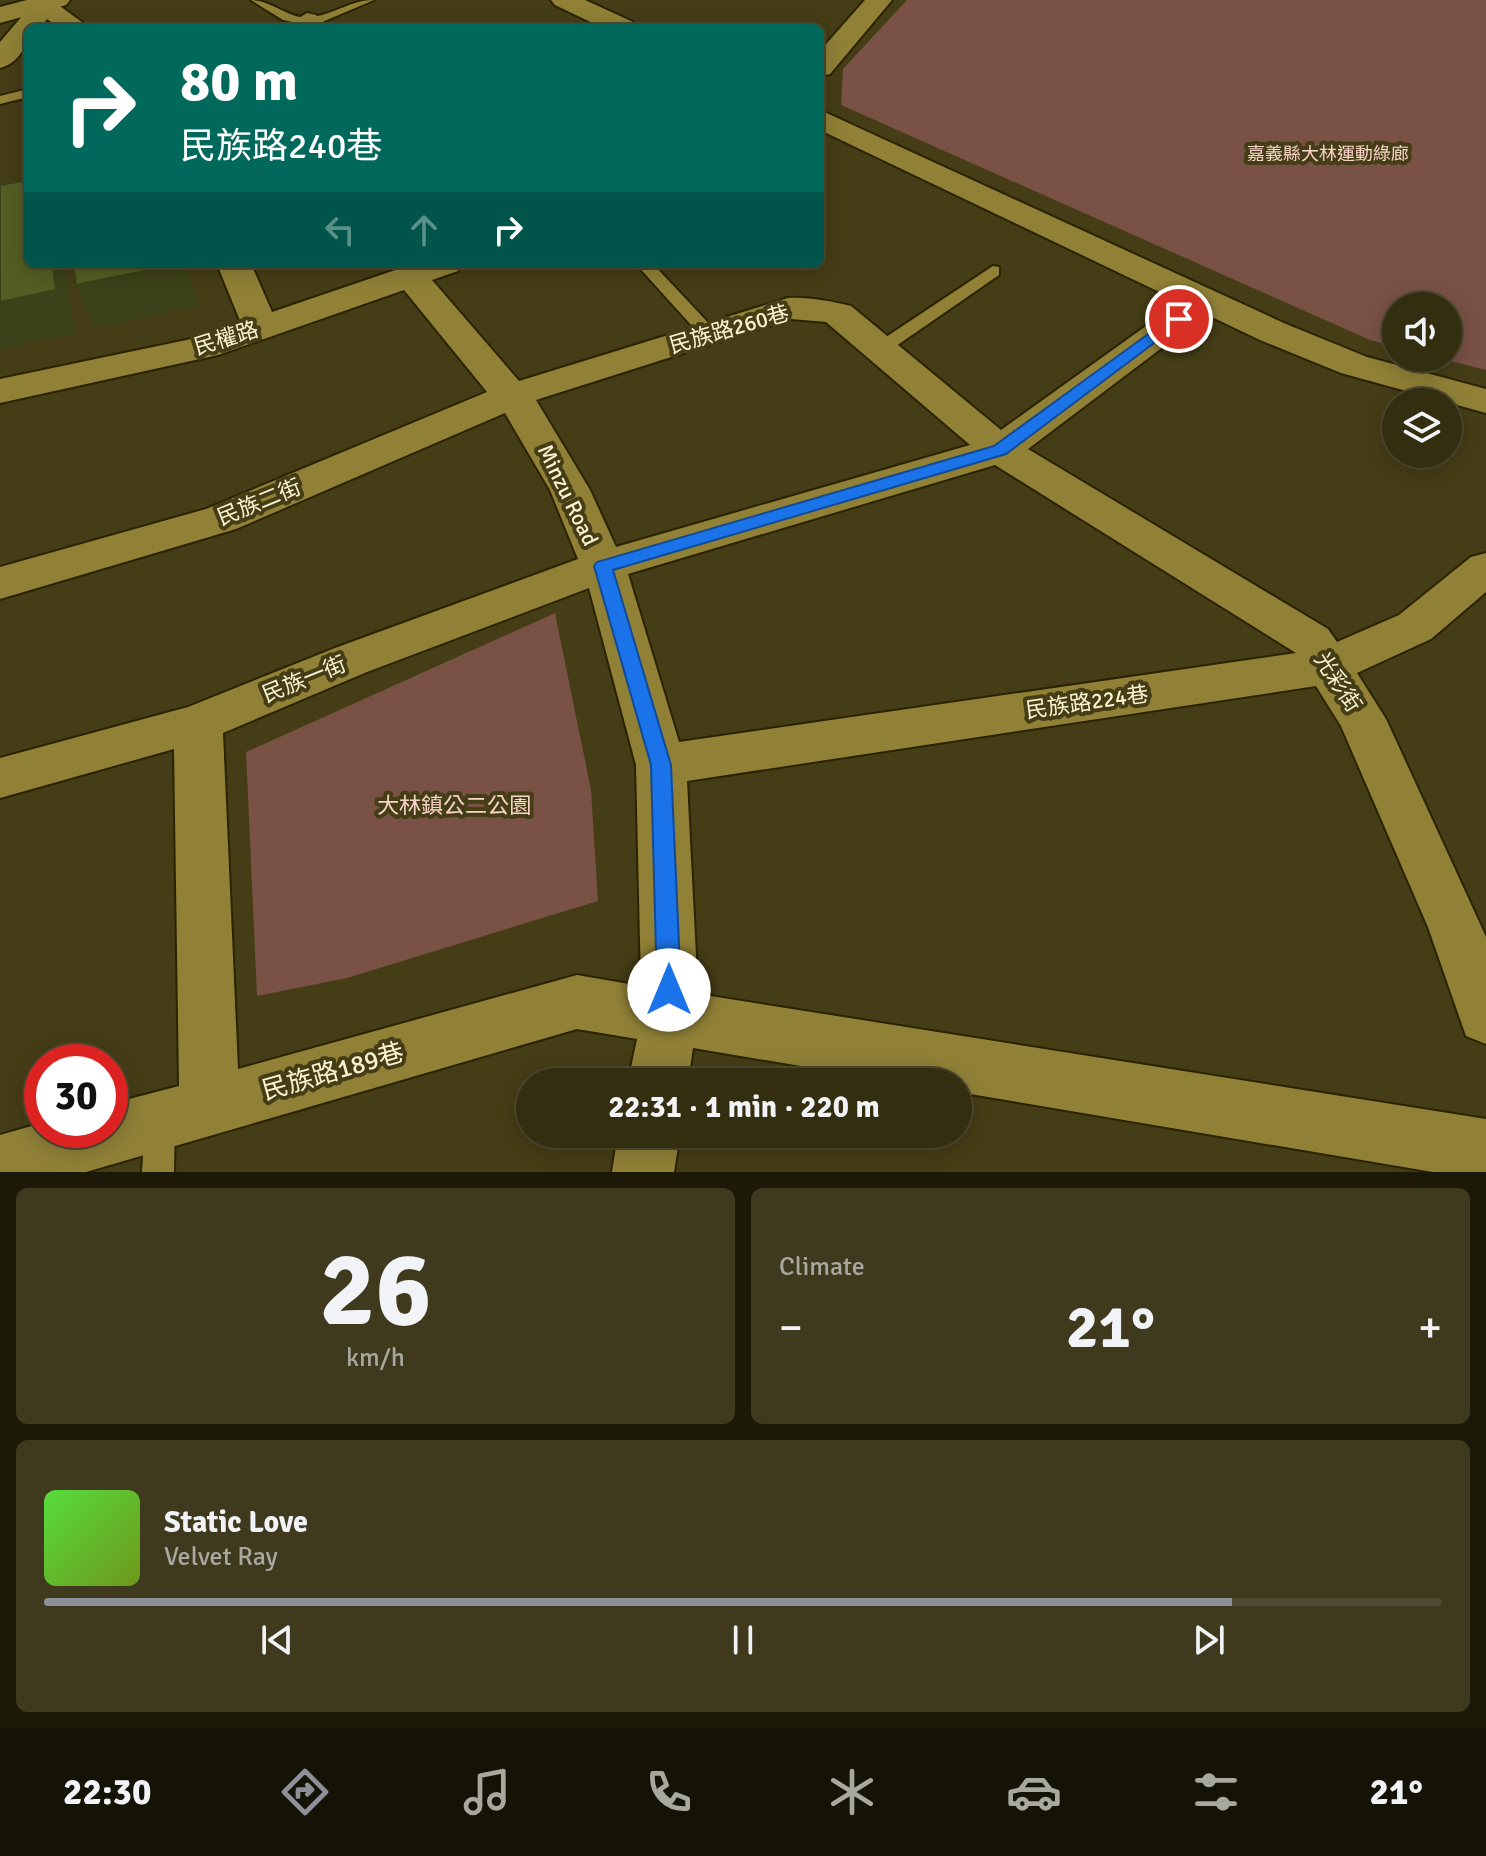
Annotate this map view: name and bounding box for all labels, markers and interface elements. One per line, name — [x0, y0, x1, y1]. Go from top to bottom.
text: 80 m — [180, 47, 298, 116]
icon: right — [48, 56, 152, 160]
text: 民族路240巷 — [180, 124, 382, 169]
park label: 嘉義縣大林運動綠廊 — [1247, 143, 1409, 165]
icon: left — [318, 208, 362, 252]
icon: ahead — [402, 208, 446, 252]
icon: right — [486, 208, 530, 252]
pin — [1145, 285, 1213, 353]
map controls — [1382, 292, 1462, 468]
button: sound — [1382, 292, 1462, 372]
icon: arrive — [1157, 297, 1201, 341]
street label: 民族路260巷 — [666, 299, 792, 359]
street label: 民權路 — [190, 315, 262, 361]
button: layers — [1382, 388, 1462, 468]
street label: Minzu Road — [532, 440, 604, 550]
street label: 民族二街 — [213, 473, 305, 531]
street label: 光彩街 — [1309, 647, 1367, 717]
street label: 民族一街 — [258, 650, 350, 708]
street label: 民族路224巷 — [1024, 680, 1150, 724]
park label: 大林鎮公二公園 — [377, 792, 531, 819]
position arrow — [627, 948, 711, 1032]
street label: 民族路189巷 — [258, 1036, 408, 1108]
speed limit sign: 30 — [24, 1044, 128, 1148]
text: 22:31 · 1 min · 220 m — [608, 1089, 880, 1126]
text: 26 — [319, 1226, 432, 1354]
text: Climate — [779, 1251, 865, 1283]
text: 21° — [1066, 1291, 1155, 1365]
text: − — [779, 1301, 803, 1355]
text: + — [1418, 1301, 1442, 1355]
text: km/h — [346, 1342, 405, 1374]
text: Static Love — [164, 1504, 308, 1541]
text: Velvet Ray — [164, 1541, 278, 1573]
icon: previous — [255, 1618, 299, 1662]
icon: pause — [721, 1618, 765, 1662]
icon: next — [1187, 1618, 1231, 1662]
icon: directions — [277, 1764, 333, 1820]
icon: music — [459, 1764, 515, 1820]
icon: phone — [641, 1764, 697, 1820]
icon: climate — [824, 1764, 880, 1820]
icon: car — [1006, 1764, 1062, 1820]
icon: filters — [1188, 1764, 1244, 1820]
text: 22:30 — [63, 1770, 151, 1815]
text: 21° — [1370, 1770, 1423, 1815]

